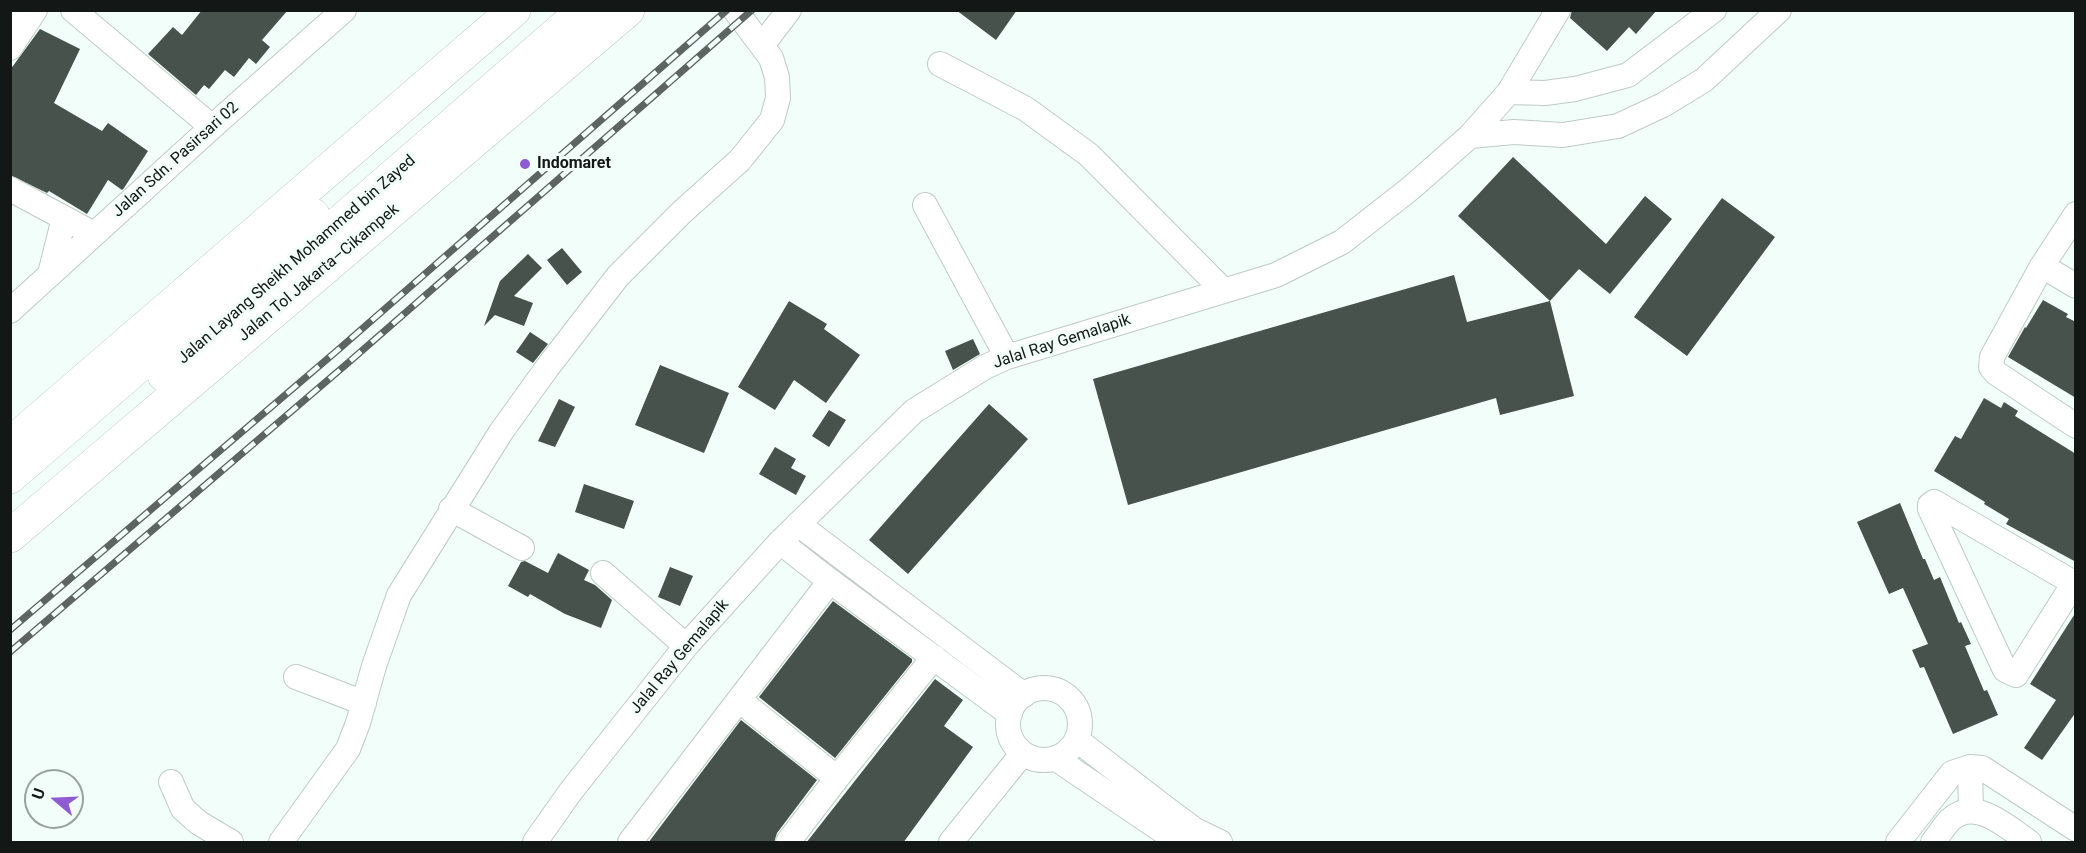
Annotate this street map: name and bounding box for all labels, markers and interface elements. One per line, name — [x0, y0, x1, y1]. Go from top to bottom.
street label: Jalan Sdn. Pasirsari 02 — [109, 98, 243, 222]
street label: Jalan Layang Sheikh Mohammed bin Zayed — [174, 152, 420, 368]
place label: Indomaret — [537, 154, 611, 174]
marker: Indomaret — [518, 157, 532, 171]
street label: Jalan Tol Jakarta–Cikampek — [235, 200, 403, 346]
street label: Jalal Ray Gemalapik — [991, 311, 1133, 373]
street label: Jalal Ray Gemalapik — [626, 596, 734, 718]
north arrow — [24, 769, 84, 829]
text: U — [28, 786, 49, 802]

